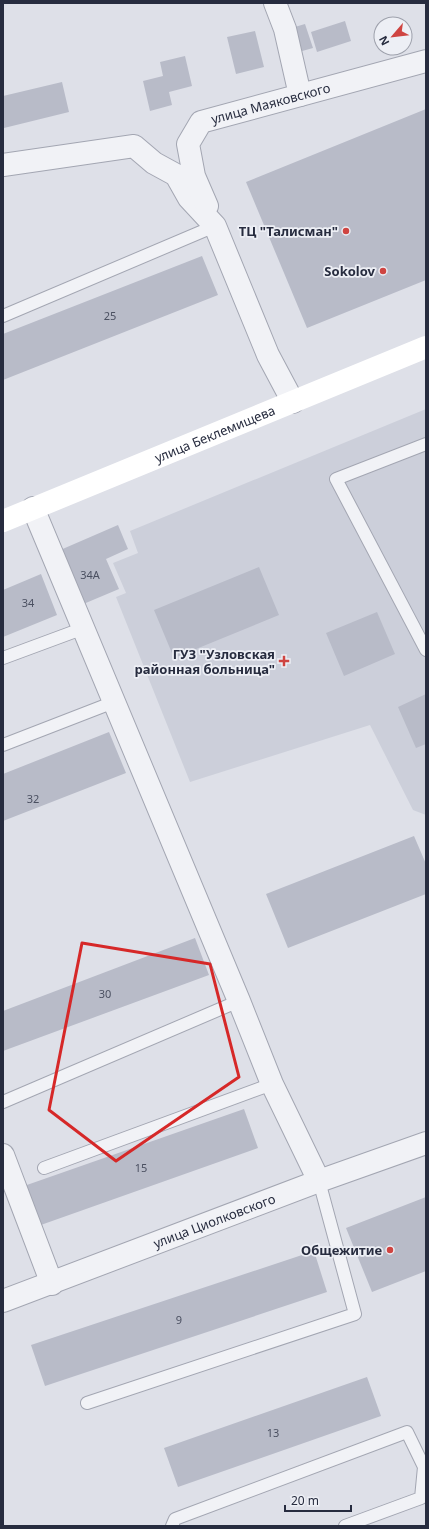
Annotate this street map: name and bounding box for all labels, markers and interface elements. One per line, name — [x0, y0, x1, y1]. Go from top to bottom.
north arrow — [373, 16, 413, 56]
text: N — [375, 33, 392, 48]
street label: улица Маяковского — [209, 78, 332, 128]
place label: ТЦ "Талисман" — [239, 222, 338, 240]
marker: ТЦ "Талисман" — [341, 226, 351, 236]
place label: Sokolov — [324, 262, 376, 280]
marker: Sokolov — [378, 266, 388, 276]
house number: 25 — [104, 308, 116, 323]
street label: улица Беклемищева — [152, 401, 278, 467]
house number: 34А — [80, 567, 101, 582]
house number: 34 — [22, 595, 35, 610]
place label: ГУЗ "Узловская районная больница" — [135, 645, 275, 678]
marker: ГУЗ "Узловская районная больница" — [278, 655, 290, 667]
house number: 32 — [27, 791, 39, 806]
house number: 30 — [99, 986, 111, 1001]
house number: 15 — [135, 1160, 147, 1175]
street label: улица Циолковского — [151, 1189, 278, 1252]
place label: Общежитие — [301, 1241, 382, 1259]
marker: Общежитие — [385, 1245, 395, 1255]
house number: 9 — [176, 1312, 182, 1327]
house number: 13 — [267, 1425, 279, 1440]
scale bar — [285, 1487, 351, 1513]
text: 20 m — [291, 1492, 319, 1509]

